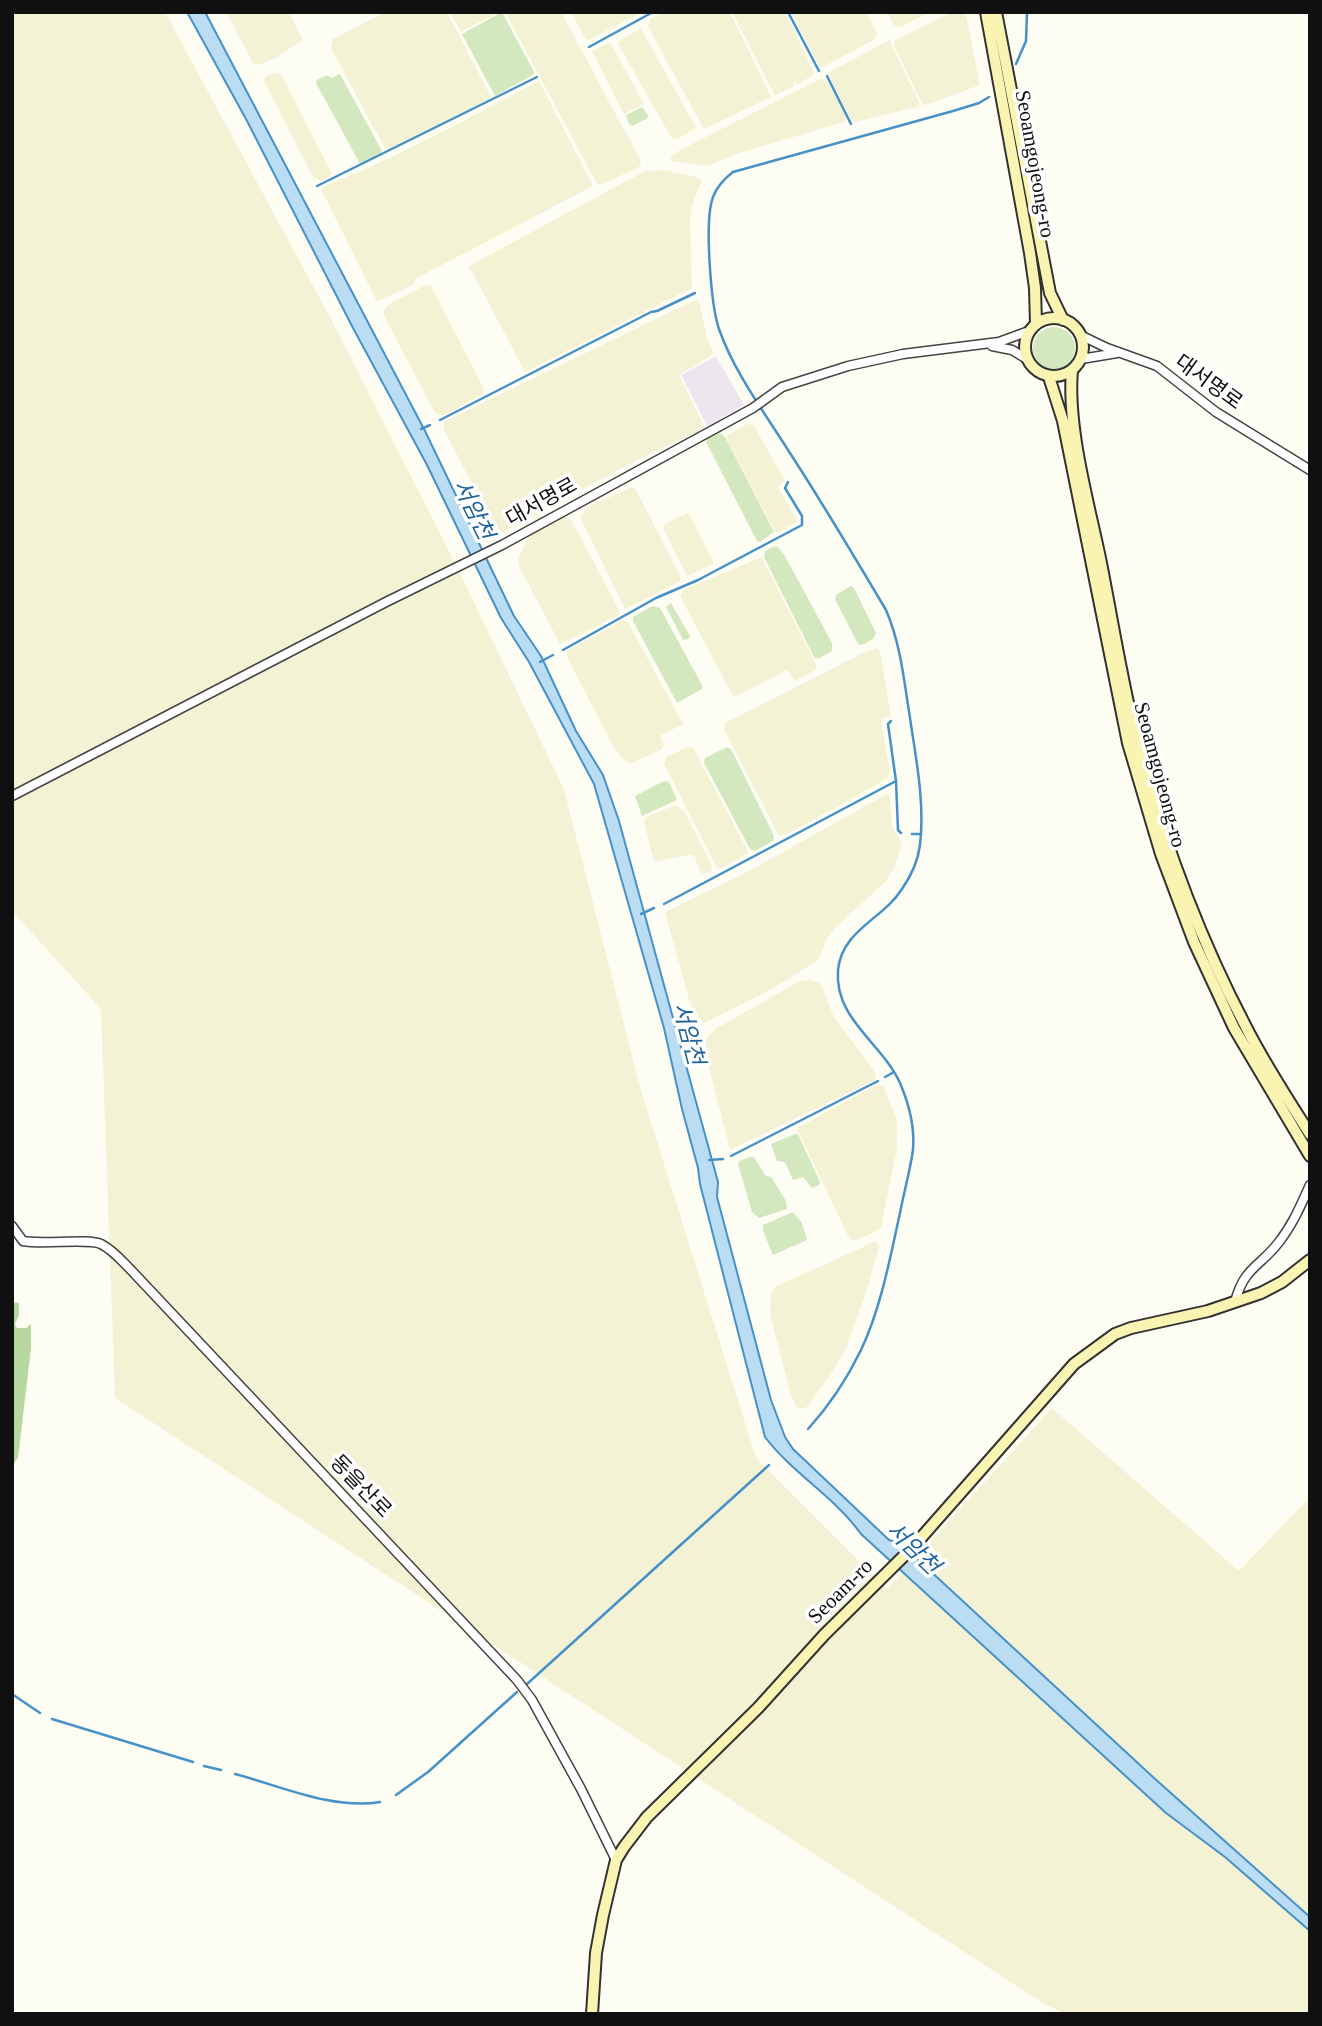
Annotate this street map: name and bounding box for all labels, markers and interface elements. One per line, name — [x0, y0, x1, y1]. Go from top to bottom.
street label: Seoamgojeong-ro — [1009, 88, 1059, 240]
street label: 대서명로 — [1169, 350, 1247, 416]
street label: 대서명로 — [502, 473, 582, 533]
water label: 서암천 — [446, 475, 498, 545]
street label: Seoamgojeong-ro — [1128, 700, 1190, 850]
water label: 서암천 — [665, 1000, 709, 1068]
street label: 동을산로 — [324, 1450, 396, 1524]
water label: 서암천 — [880, 1517, 944, 1581]
street label: Seoam-ro — [803, 1554, 879, 1630]

